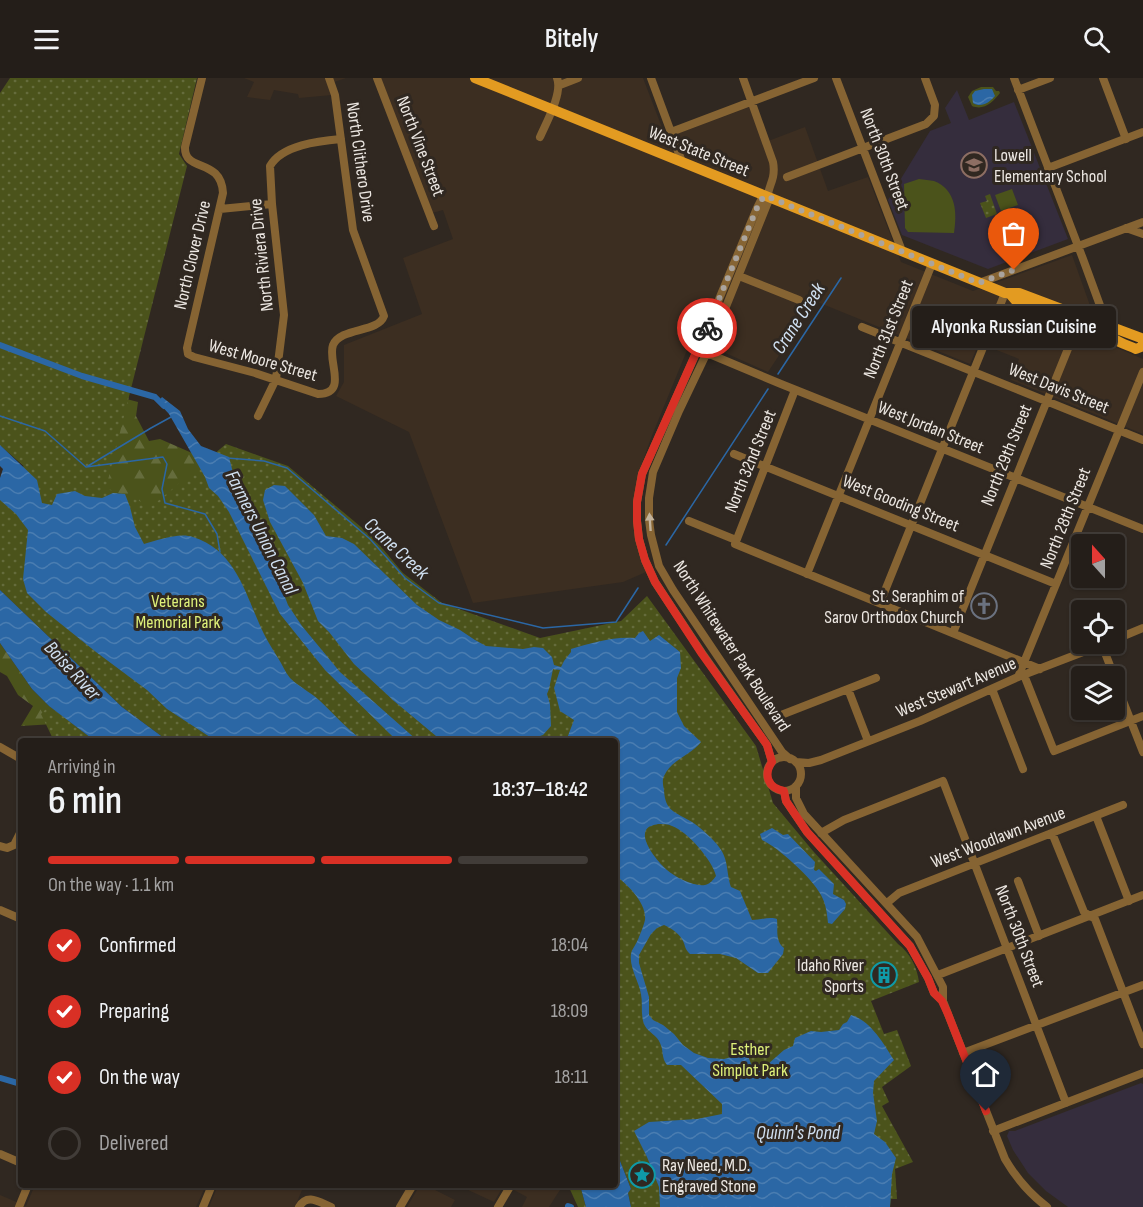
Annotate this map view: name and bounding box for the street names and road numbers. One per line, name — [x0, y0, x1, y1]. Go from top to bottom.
street label: North Vine Street — [392, 93, 449, 200]
street label: North Clithero Drive — [342, 101, 379, 223]
street label: North 30th Street — [855, 105, 914, 214]
street label: West State Street — [645, 122, 753, 181]
street label: North Riviera Drive — [245, 197, 278, 312]
street label: North Clover Drive — [170, 199, 215, 312]
street label: North 31st Street — [859, 276, 918, 382]
street label: West Moore Street — [206, 335, 320, 386]
street label: West Davis Street — [1005, 359, 1113, 418]
street label: West Jordan Street — [875, 397, 987, 458]
street label: North 29th Street — [977, 401, 1037, 509]
street label: North 32nd Street — [720, 406, 781, 516]
street label: North 28th Street — [1036, 464, 1096, 572]
street label: West Gooding Street — [839, 470, 963, 537]
street label: North Whitewater Park Boulevard — [668, 557, 795, 736]
street label: West Stewart Avenue — [893, 653, 1019, 722]
street label: West Woodlawn Avenue — [928, 802, 1068, 873]
street label: North 30th Street — [990, 882, 1049, 991]

